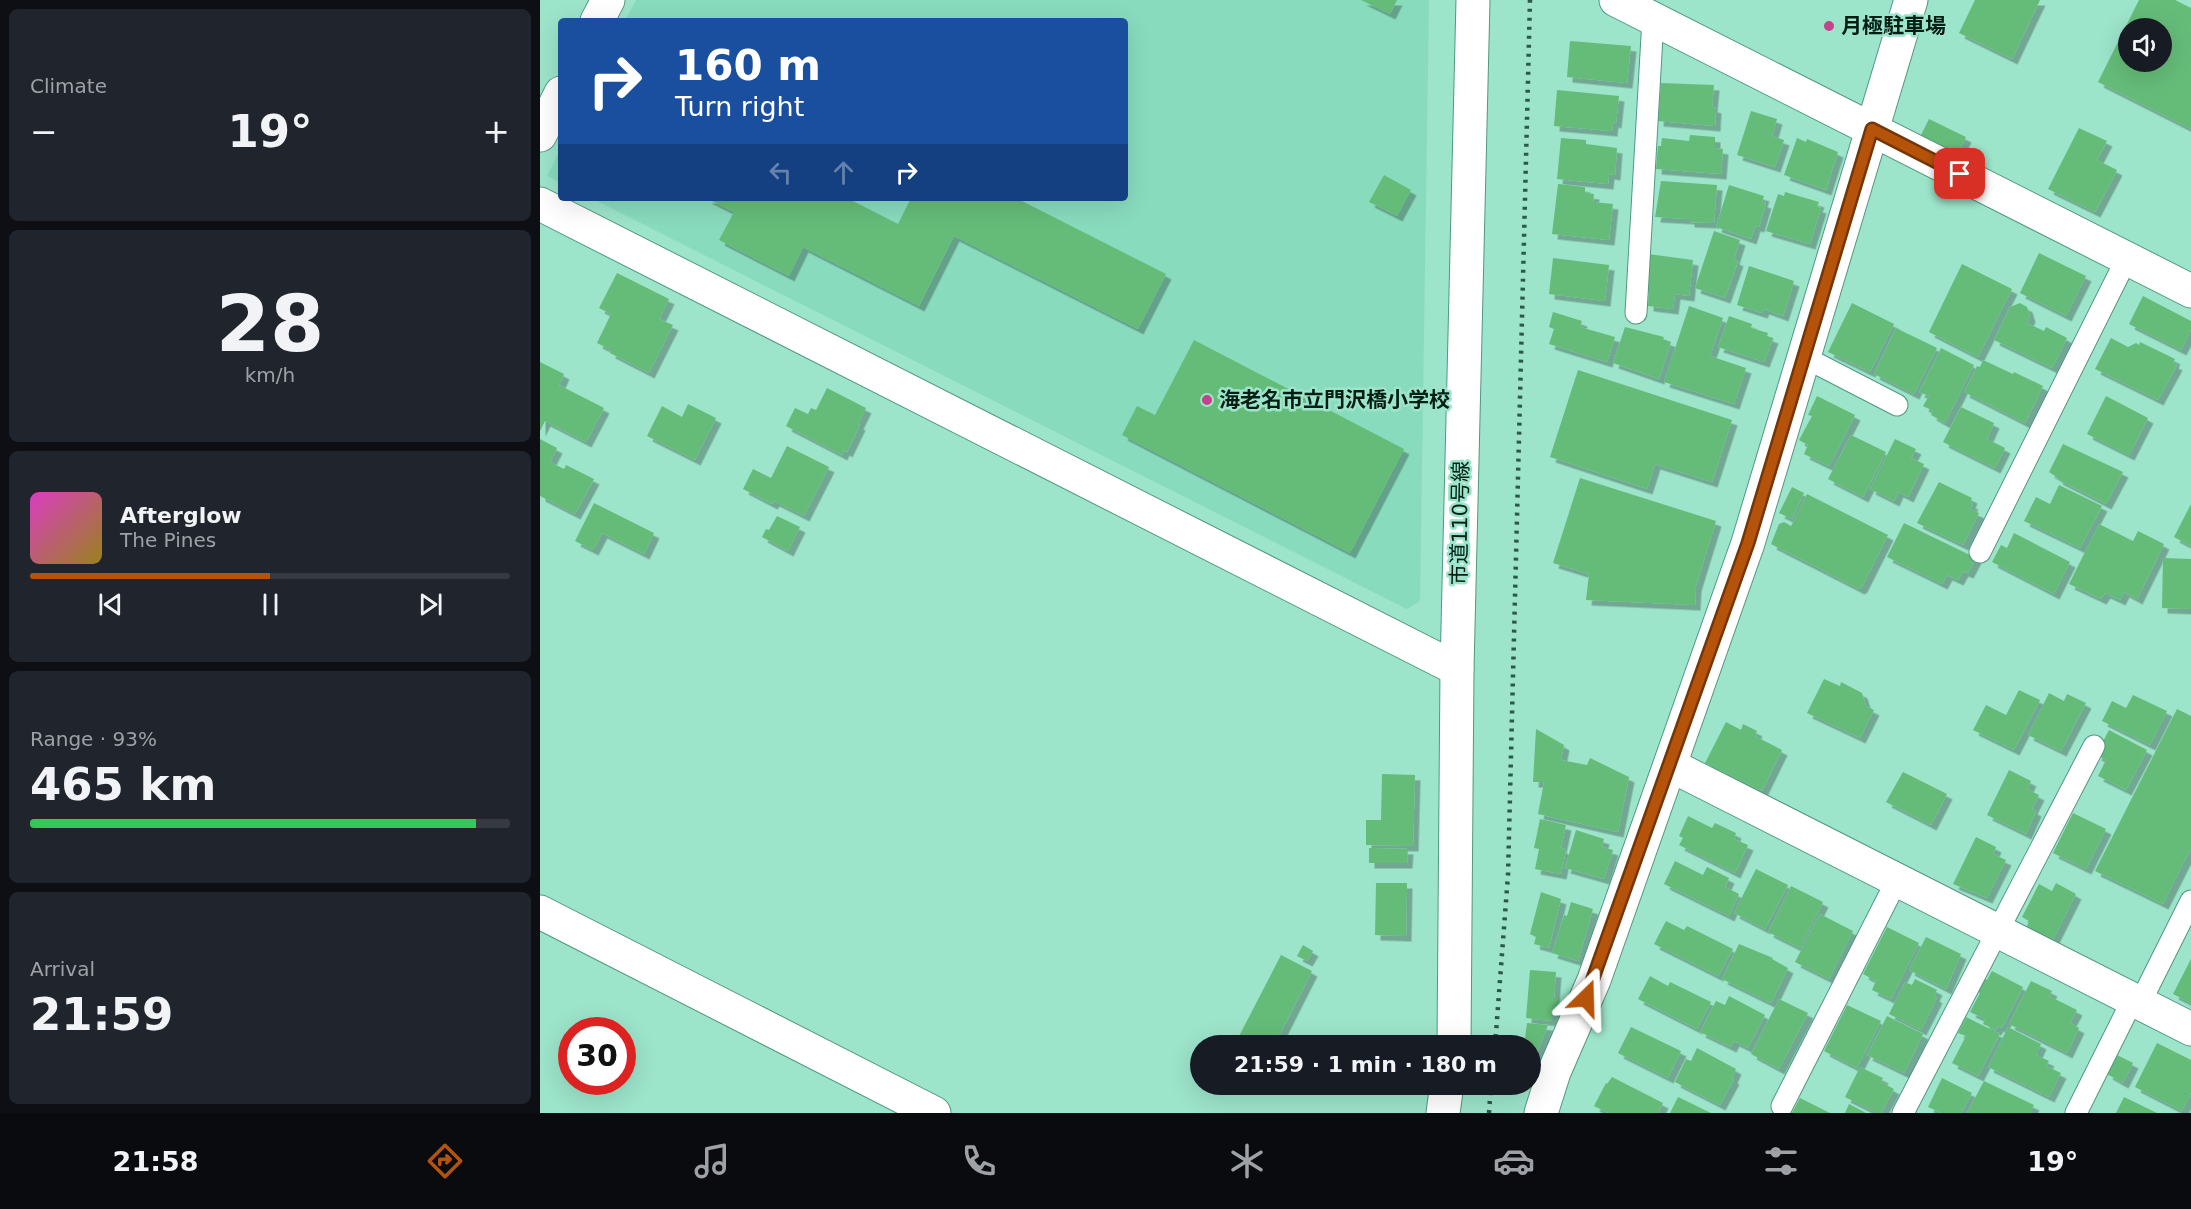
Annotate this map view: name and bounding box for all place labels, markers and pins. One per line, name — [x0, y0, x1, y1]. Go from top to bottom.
place label: 月極駐車場 — [1841, 14, 1946, 38]
marker: 月極駐車場 — [1822, 19, 1836, 33]
pin — [1934, 148, 1985, 199]
place label: 海老名市立門沢橋小学校 — [1219, 388, 1450, 412]
marker: 海老名市立門沢橋小学校 — [1200, 393, 1214, 407]

